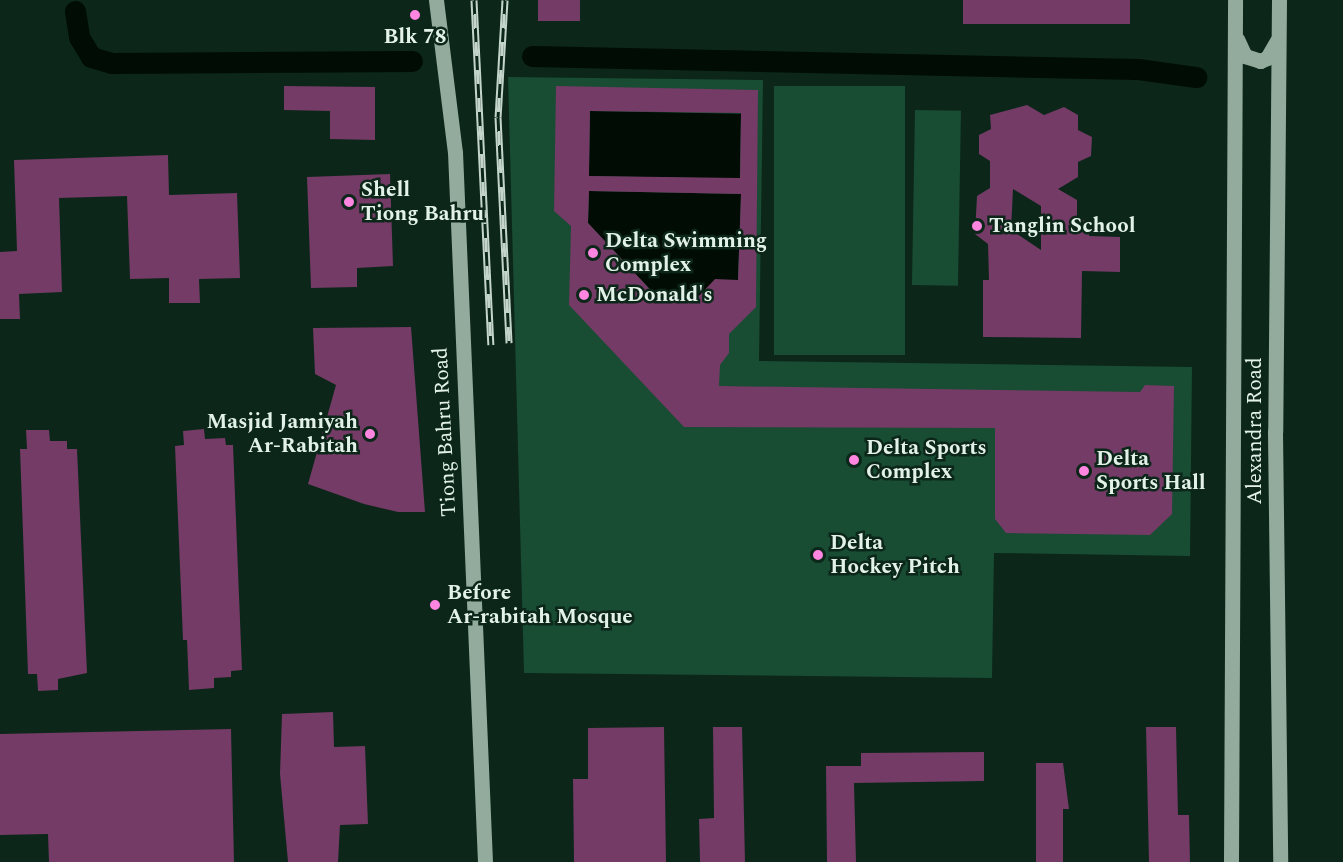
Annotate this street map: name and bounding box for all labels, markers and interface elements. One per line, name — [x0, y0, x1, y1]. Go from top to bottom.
marker: Blk 78 — [408, 8, 422, 22]
place label: Blk 78 — [383, 24, 447, 50]
place label: Shell Tiong Bahru — [361, 177, 484, 227]
marker: Shell Tiong Bahru — [342, 195, 356, 209]
place label: Tanglin School — [989, 213, 1136, 239]
marker: Tanglin School — [970, 219, 984, 233]
place label: Delta Swimming Complex — [605, 228, 767, 278]
marker: Delta Swimming Complex — [586, 246, 600, 260]
place label: McDonald's — [596, 282, 713, 308]
marker: McDonald's — [577, 288, 591, 302]
street label: Tiong Bahru Road — [428, 347, 462, 517]
street label: Alexandra Road — [1242, 357, 1268, 505]
place label: Masjid Jamiyah Ar-Rabitah — [206, 409, 358, 459]
marker: Masjid Jamiyah Ar-Rabitah — [363, 427, 377, 441]
place label: Delta Sports Complex — [866, 435, 987, 485]
place label: Delta Sports Hall — [1096, 446, 1206, 496]
marker: Delta Sports Complex — [847, 453, 861, 467]
marker: Delta Sports Hall — [1077, 464, 1091, 478]
place label: Delta Hockey Pitch — [830, 530, 960, 580]
marker: Delta Hockey Pitch — [811, 548, 825, 562]
place label: Before Ar-rabitah Mosque — [447, 580, 633, 630]
marker: Before Ar-rabitah Mosque — [428, 598, 442, 612]

